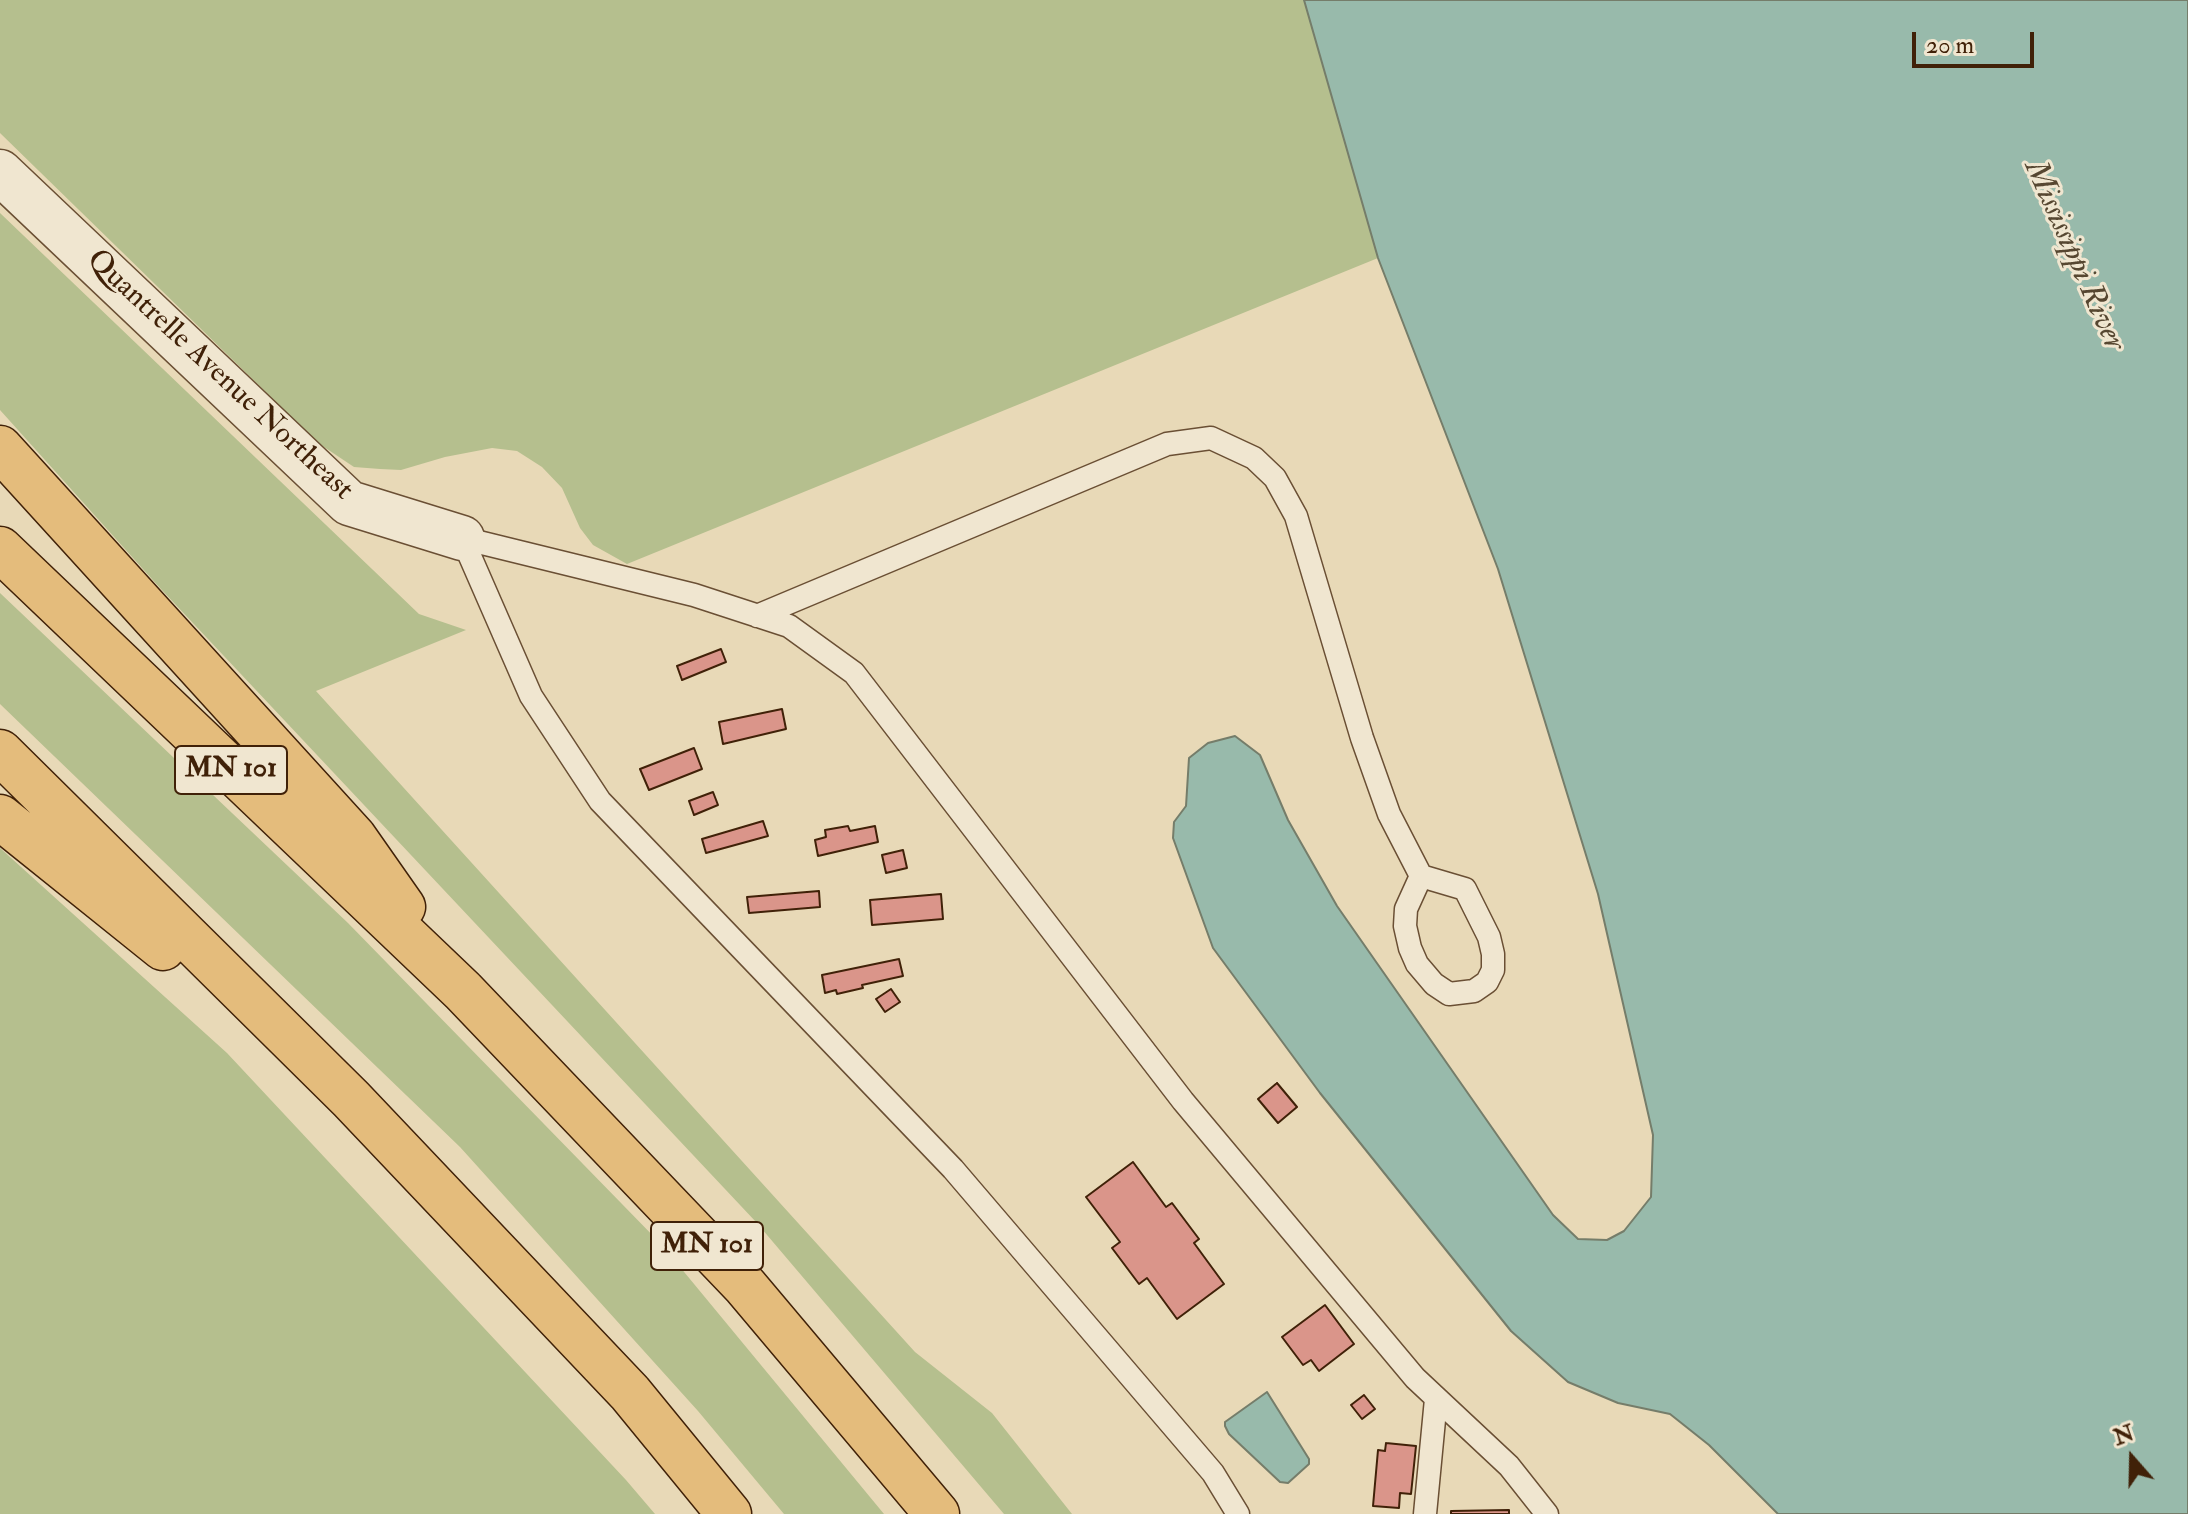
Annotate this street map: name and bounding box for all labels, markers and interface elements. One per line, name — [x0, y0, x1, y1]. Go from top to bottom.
scale bar — [1916, 16, 2038, 66]
text: 20 m — [1926, 30, 1974, 61]
water label: Mississippi River — [2014, 155, 2132, 357]
street label: Quantrelle Avenue Northeast — [78, 243, 360, 509]
road number: MN 101 — [175, 746, 287, 794]
road number: MN 101 — [651, 1222, 763, 1270]
north arrow — [2092, 1418, 2172, 1498]
text: N — [2110, 1419, 2138, 1452]

